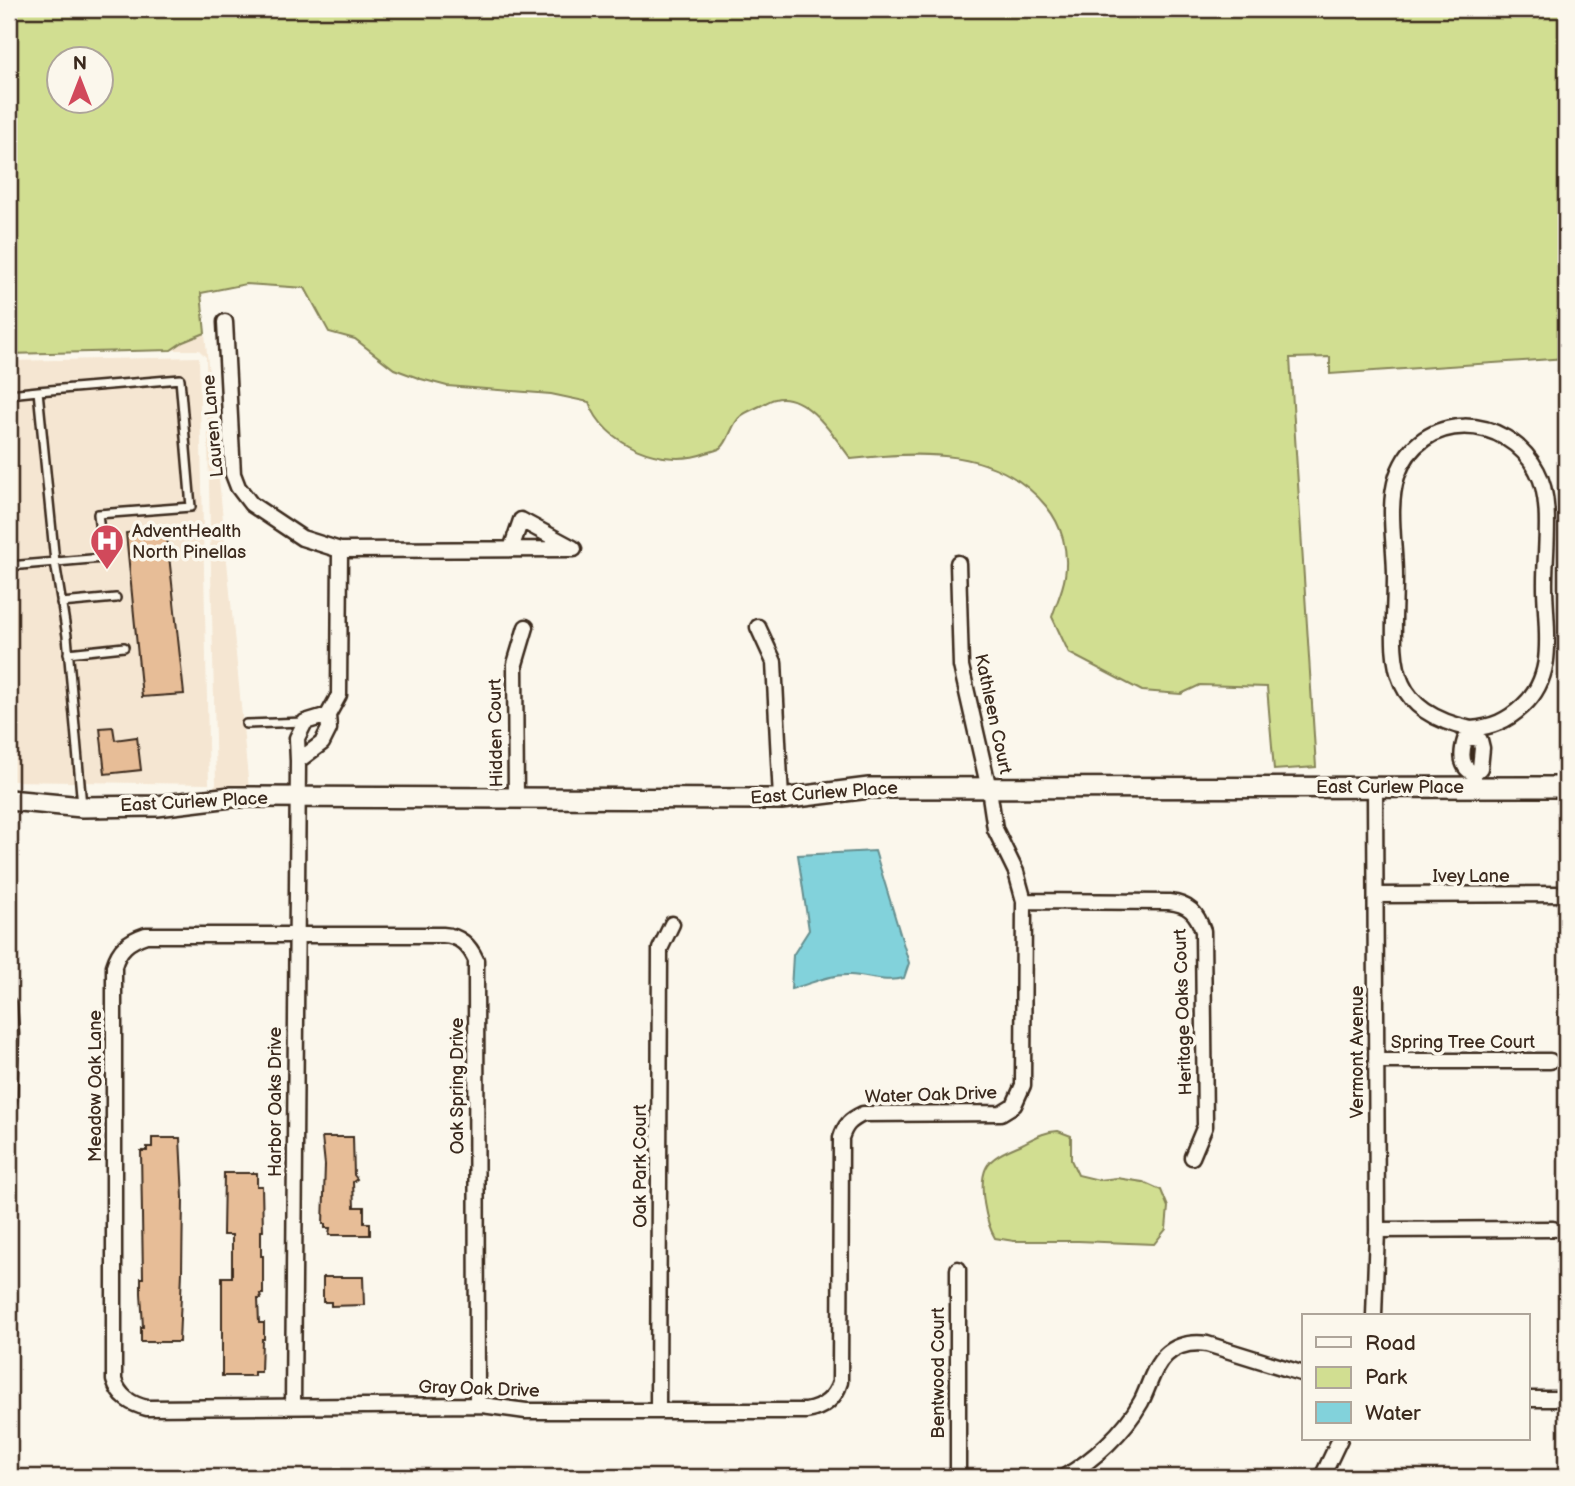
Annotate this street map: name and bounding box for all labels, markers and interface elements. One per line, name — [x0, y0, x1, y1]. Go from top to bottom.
north arrow — [46, 46, 116, 116]
text: N — [73, 53, 87, 76]
street label: Lauren Lane — [198, 374, 228, 478]
place label: AdventHealth North Pinellas — [132, 521, 246, 563]
hospital icon: AdventHealth North Pinellas — [88, 522, 126, 571]
street label: Kathleen Court — [970, 652, 1016, 777]
street label: Hidden Court — [485, 678, 507, 788]
street label: East Curlew Place — [750, 777, 899, 809]
street label: East Curlew Place — [1316, 777, 1464, 798]
street label: East Curlew Place — [120, 788, 269, 816]
street label: Ivey Lane — [1432, 866, 1510, 887]
street label: Heritage Oaks Court — [1170, 928, 1196, 1096]
street label: Vermont Avenue — [1347, 985, 1368, 1118]
street label: Meadow Oak Lane — [85, 1010, 106, 1162]
street label: Oak Spring Drive — [447, 1017, 468, 1154]
street label: Harbor Oaks Drive — [265, 1027, 286, 1177]
street label: Spring Tree Court — [1391, 1032, 1536, 1053]
street label: Water Oak Drive — [865, 1082, 998, 1108]
street label: Oak Park Court — [630, 1104, 651, 1228]
street label: Bentwood Court — [928, 1307, 949, 1439]
legend — [1302, 1314, 1530, 1440]
text: Road — [1365, 1331, 1416, 1356]
text: Park — [1365, 1365, 1408, 1390]
street label: Gray Oak Drive — [418, 1376, 540, 1402]
text: Water — [1365, 1401, 1421, 1426]

